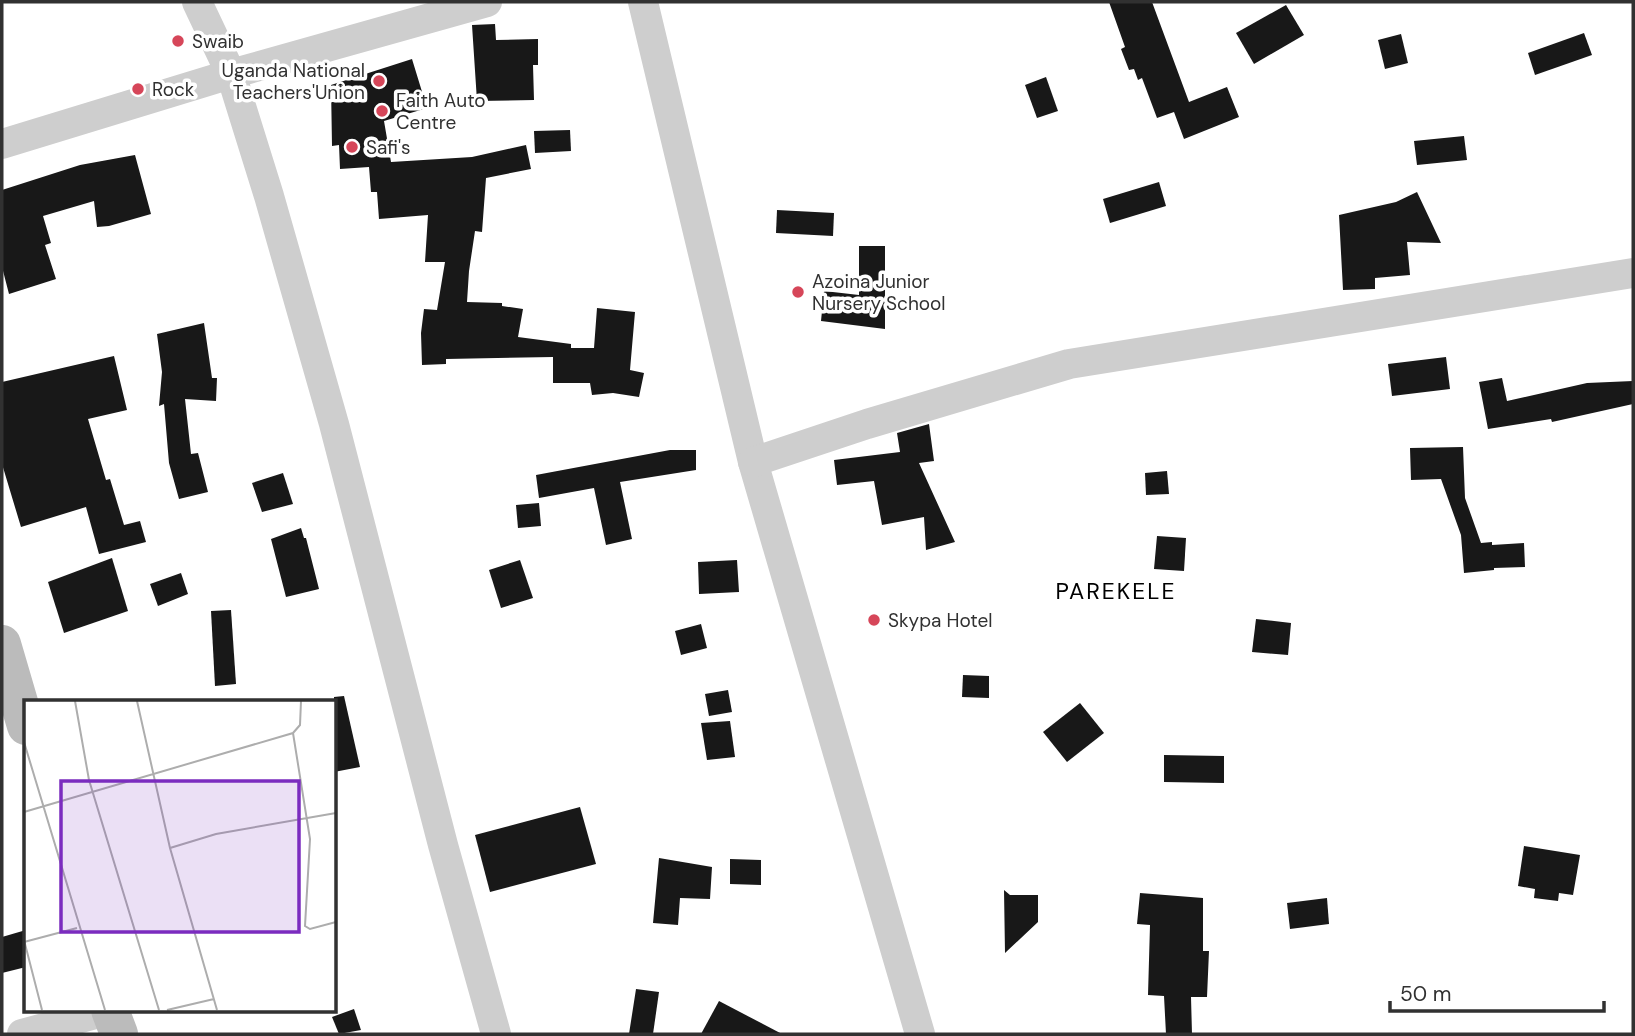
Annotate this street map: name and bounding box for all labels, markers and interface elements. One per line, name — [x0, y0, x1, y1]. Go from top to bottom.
place label: Swaib — [192, 29, 244, 54]
marker: Swaib — [170, 33, 186, 49]
place label: Uganda National Teachers'Union — [221, 58, 365, 105]
marker: Uganda National Teachers'Union — [371, 73, 387, 89]
place label: Rock — [152, 77, 195, 102]
marker: Rock — [130, 81, 146, 97]
place label: Faith Auto Centre — [396, 88, 486, 135]
marker: Faith Auto Centre — [374, 103, 390, 119]
place label: Safi's — [366, 135, 411, 160]
marker: Safi's — [344, 139, 360, 155]
place label: Azoina Junior Nursery School — [812, 269, 946, 316]
marker: Azoina Junior Nursery School — [790, 284, 806, 300]
district label: PAREKELE — [1056, 576, 1176, 606]
place label: Skypa Hotel — [888, 608, 992, 633]
marker: Skypa Hotel — [866, 612, 882, 628]
inset map — [24, 700, 336, 1012]
scale bar — [1390, 970, 1604, 1014]
text: 50 m — [1400, 980, 1451, 1008]

